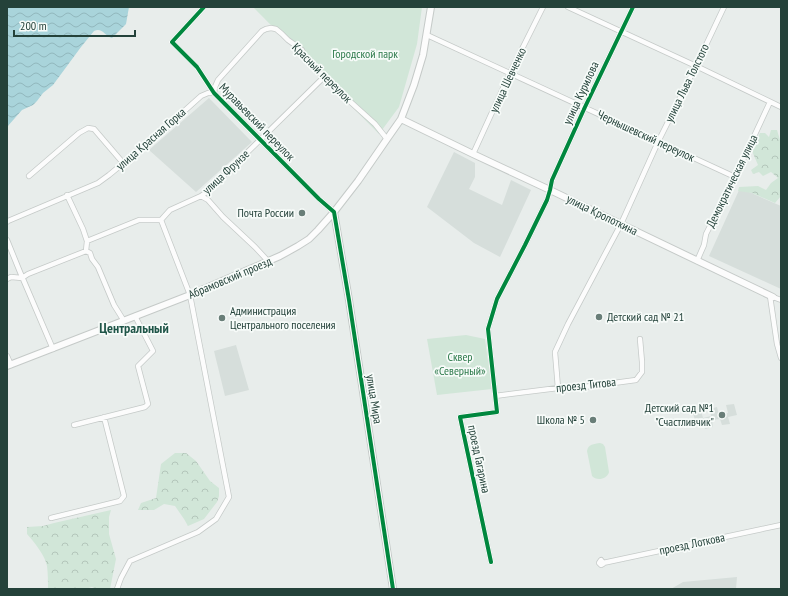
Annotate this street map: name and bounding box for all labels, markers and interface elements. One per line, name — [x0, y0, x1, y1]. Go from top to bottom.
scale bar — [14, 12, 135, 38]
text: 200 m — [20, 18, 47, 33]
street label: Красный переулок — [289, 39, 356, 106]
street label: улица Льва Толстого — [661, 41, 712, 124]
street label: улица Шевченко — [486, 45, 529, 115]
park label: Городской парк — [332, 46, 398, 61]
street label: улица Курилова — [559, 59, 602, 127]
street label: Муравьевский переулок — [216, 80, 299, 164]
street label: улица Красная Горка — [113, 104, 189, 173]
street label: Чернышевский переулок — [595, 106, 698, 165]
street label: Демократическая улица — [703, 132, 761, 230]
street label: улица Фрунзе — [199, 146, 252, 197]
street label: улица Кропоткина — [564, 191, 640, 238]
place label: Почта России — [237, 205, 294, 220]
marker: Почта России — [297, 208, 307, 218]
street label: Абрамовский проезд — [186, 253, 274, 302]
place label: Администрация Центрального поселения — [230, 303, 336, 332]
place label: Детский сад № 21 — [607, 309, 684, 324]
marker: Детский сад № 21 — [594, 312, 604, 322]
marker: Администрация Центрального поселения — [217, 313, 227, 323]
district label: Центральный — [99, 319, 169, 337]
park label: Сквер «Северный» — [434, 349, 486, 378]
street label: улица Мира — [363, 373, 386, 425]
street label: проезд Титова — [555, 374, 617, 395]
place label: Детский сад №1 "Счастливчик" — [645, 400, 714, 429]
marker: Детский сад №1 "Счастливчик" — [717, 410, 727, 420]
place label: Школа № 5 — [537, 412, 585, 427]
marker: Школа № 5 — [588, 415, 598, 425]
street label: проезд Гагарина — [465, 423, 494, 495]
street label: проезд Лоткова — [658, 529, 726, 558]

